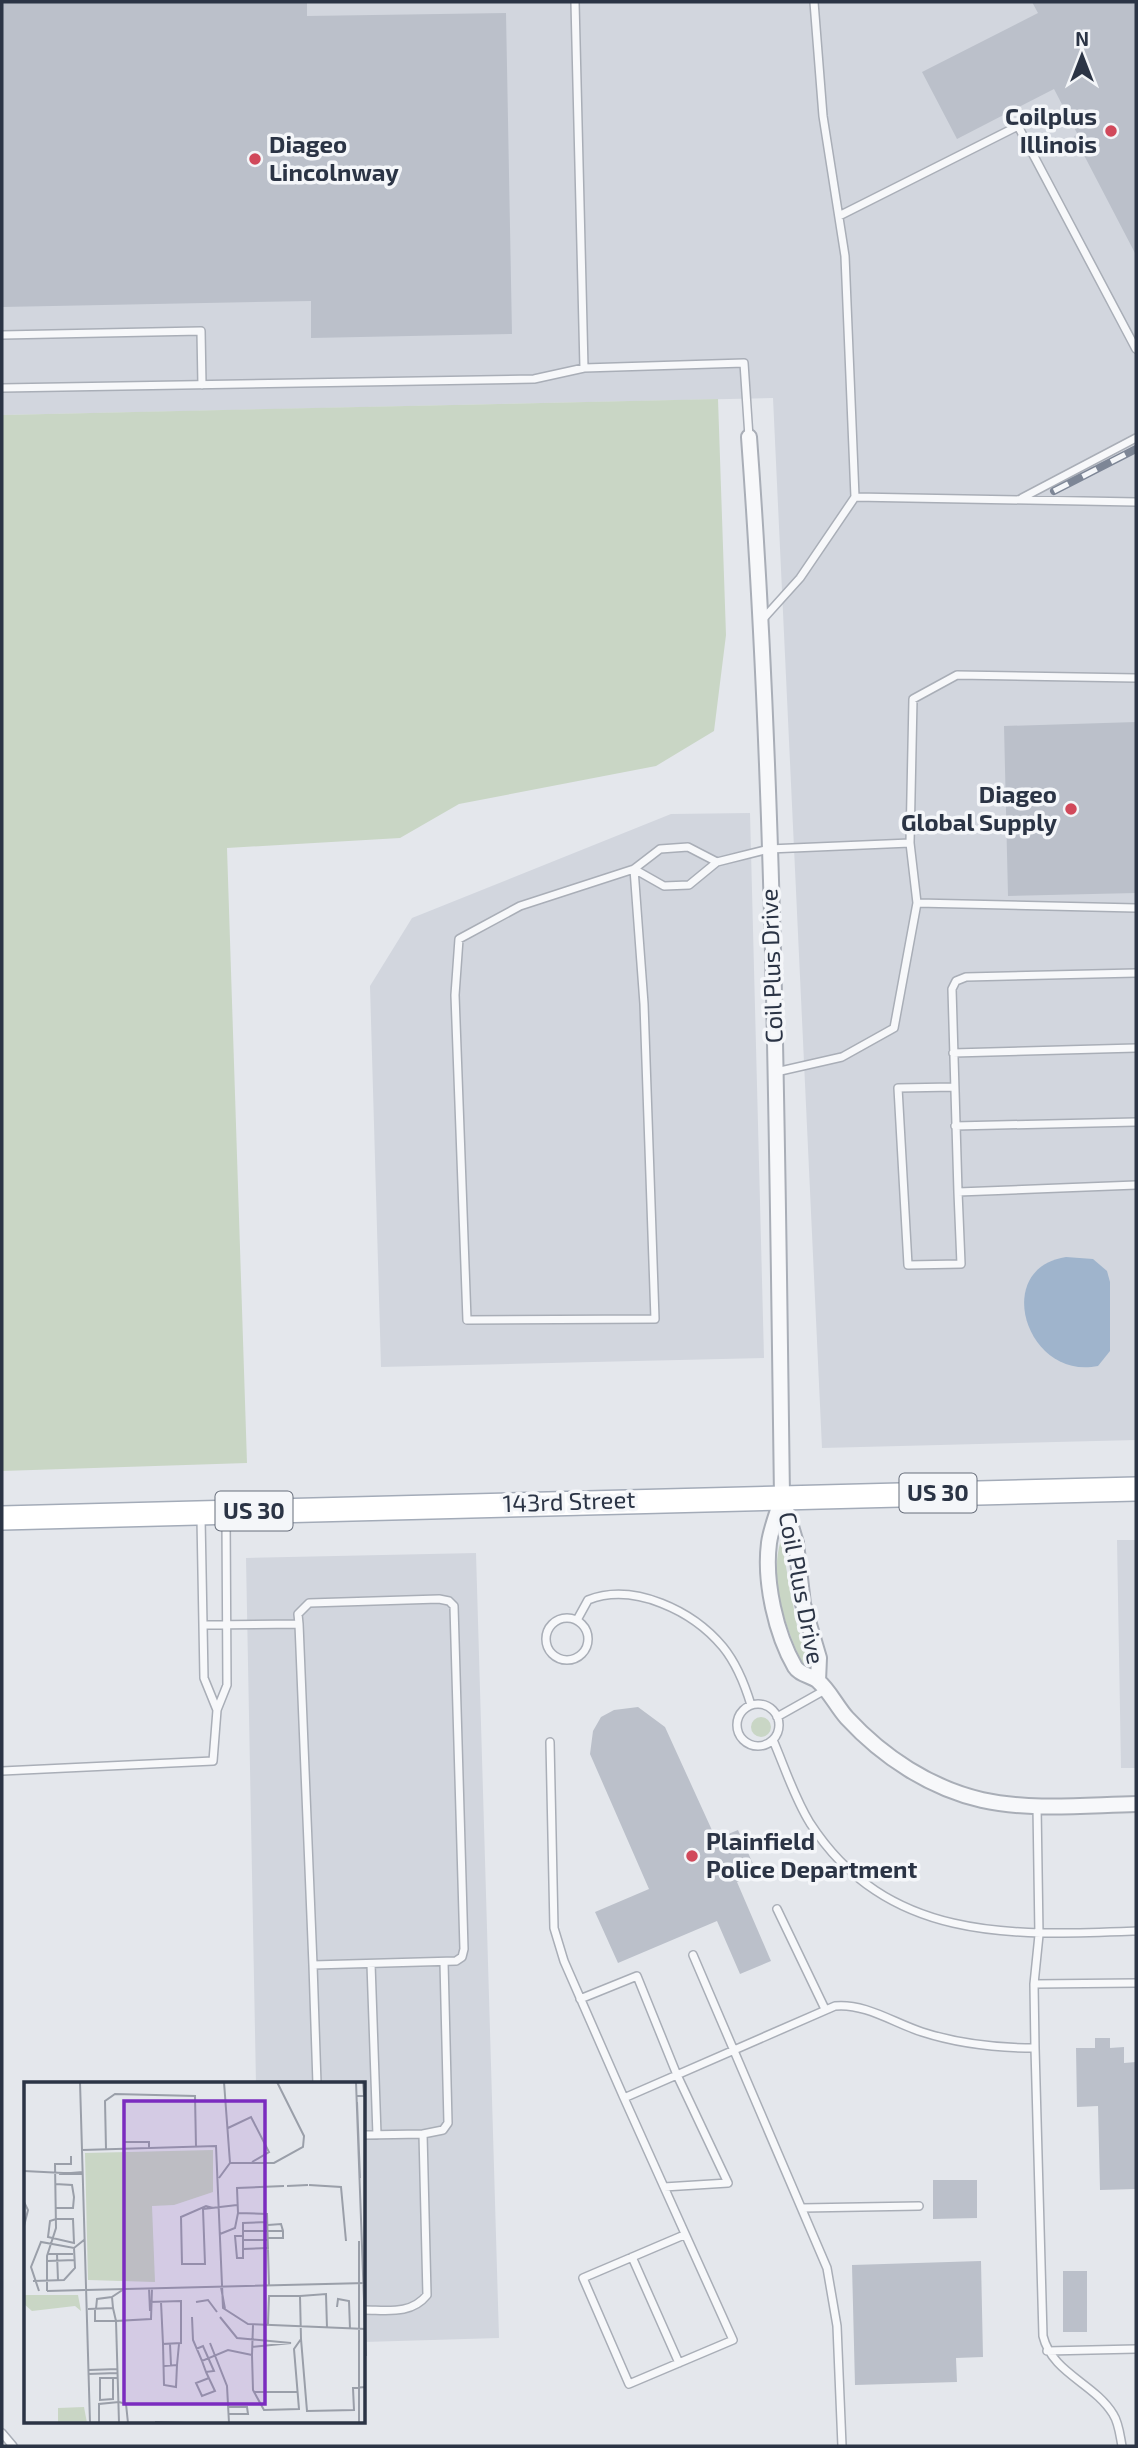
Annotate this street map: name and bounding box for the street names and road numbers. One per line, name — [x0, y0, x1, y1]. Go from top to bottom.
street label: Coil Plus Drive — [753, 888, 788, 1044]
road number: US 30 — [900, 1474, 976, 1512]
street label: 143rd Street — [502, 1484, 636, 1517]
road number: US 30 — [216, 1492, 292, 1530]
street label: Coil Plus Drive — [773, 1509, 831, 1666]

